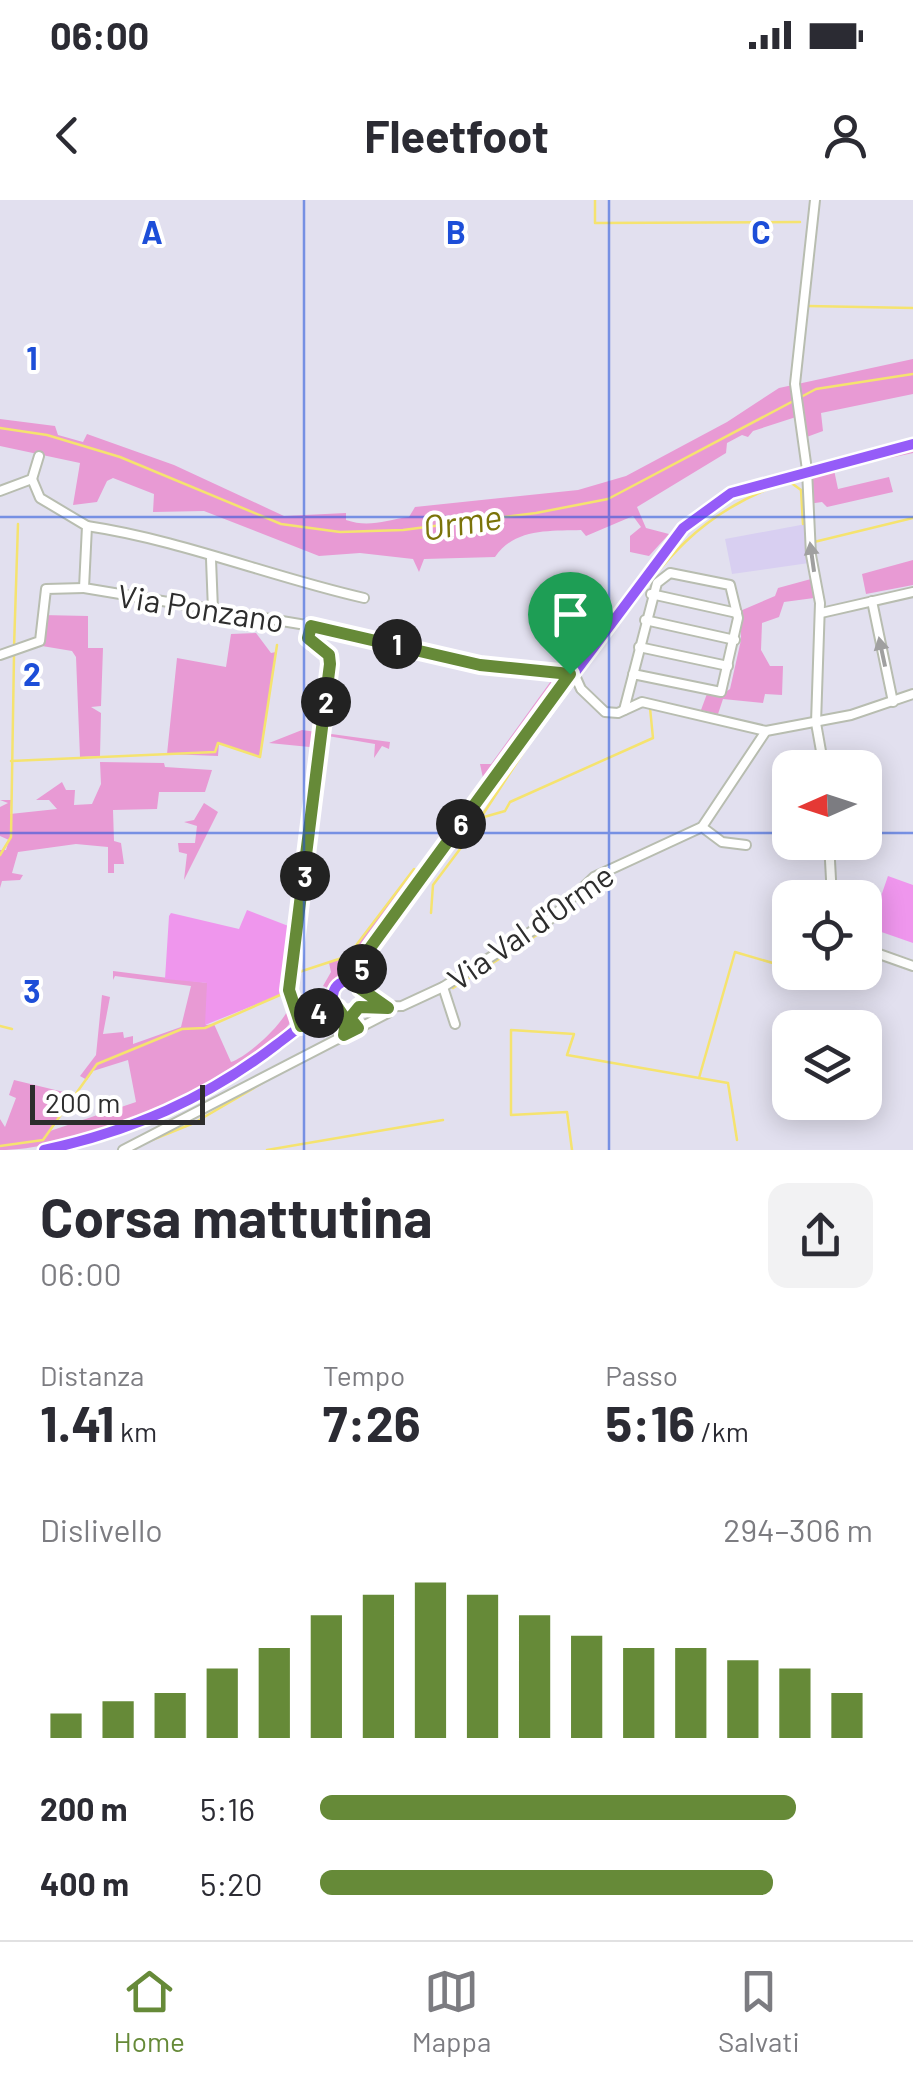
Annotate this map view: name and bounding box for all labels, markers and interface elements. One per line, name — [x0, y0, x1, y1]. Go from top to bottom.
text: 06:00 — [50, 12, 149, 58]
icon: back — [40, 108, 95, 163]
text: Fleetfoot — [364, 108, 549, 162]
icon: person — [818, 108, 873, 163]
text: A — [141, 212, 163, 250]
text: B — [446, 212, 466, 250]
text: C — [751, 212, 771, 250]
text: 1 — [26, 338, 38, 376]
water label: Orme — [420, 494, 504, 548]
one-way arrow — [803, 540, 819, 572]
pin — [528, 572, 613, 675]
street label: Via Ponzano — [115, 575, 287, 639]
icon: arrive — [543, 587, 598, 642]
pin: 1 — [372, 619, 422, 669]
text: 1 — [392, 627, 402, 661]
one-way arrow — [874, 636, 890, 667]
text: 2 — [23, 654, 41, 692]
pin: 2 — [301, 677, 351, 727]
text: 2 — [318, 685, 334, 719]
north arrow — [772, 750, 882, 860]
map controls — [772, 750, 882, 1120]
pin: 6 — [436, 799, 486, 849]
text: 6 — [453, 807, 469, 841]
pin: 3 — [280, 851, 330, 901]
street label: Via Val d'Orme — [440, 855, 620, 997]
text: 3 — [297, 859, 313, 893]
button: locate — [772, 880, 882, 990]
pin: 5 — [337, 944, 387, 994]
text: 5 — [354, 952, 370, 986]
text: 3 — [23, 971, 41, 1009]
pin: 4 — [294, 988, 344, 1038]
text: 4 — [311, 996, 327, 1030]
button: layers — [772, 1010, 882, 1120]
scale bar — [30, 1080, 205, 1124]
text: 200 m — [45, 1085, 120, 1119]
text: Corsa mattutina — [40, 1183, 432, 1249]
button: share — [768, 1183, 873, 1288]
text: 06:00 — [40, 1254, 122, 1292]
text: Distanza — [40, 1358, 144, 1392]
text: Tempo — [323, 1358, 405, 1392]
text: Passo — [605, 1358, 678, 1392]
text: 1.41 — [40, 1392, 114, 1452]
text: 7:26 — [323, 1392, 421, 1452]
text: 5:16 — [605, 1392, 695, 1452]
text: km — [114, 1414, 157, 1448]
text: /km — [695, 1414, 749, 1448]
text: Dislivello — [40, 1510, 163, 1548]
text: 294–306 m — [723, 1510, 873, 1548]
text: 200 m — [40, 1789, 128, 1827]
text: 5:16 — [200, 1789, 255, 1827]
text: 400 m — [40, 1864, 129, 1902]
text: 5:20 — [200, 1864, 263, 1902]
tab: Home — [113, 1964, 185, 2058]
tab: Mappa — [412, 1964, 491, 2058]
tab: Salvati — [718, 1964, 800, 2058]

